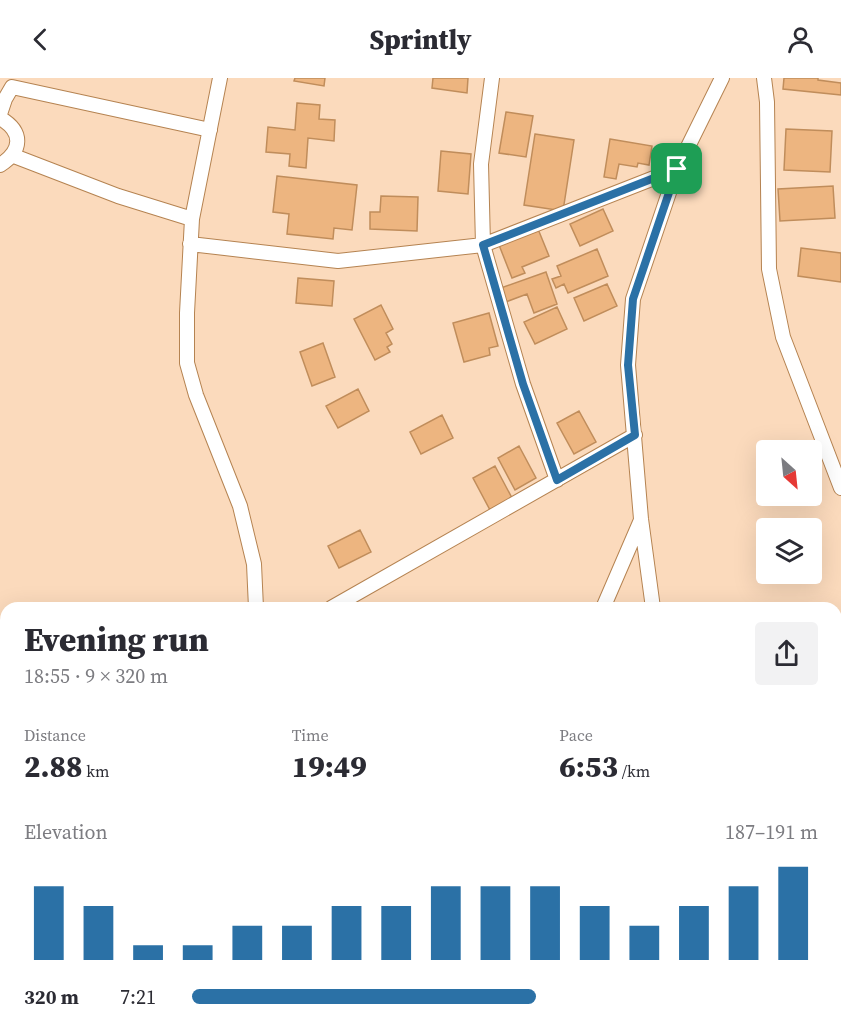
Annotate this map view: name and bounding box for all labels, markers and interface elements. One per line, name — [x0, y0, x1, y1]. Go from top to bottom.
text: Sprintly — [369, 21, 472, 58]
icon: back — [24, 23, 57, 56]
icon: person — [784, 23, 817, 56]
pin — [651, 143, 702, 194]
icon: arrive — [660, 152, 693, 185]
north arrow — [756, 440, 822, 506]
map controls — [756, 440, 822, 584]
button: layers — [756, 518, 822, 584]
text: Evening run — [24, 617, 209, 662]
button: share — [755, 622, 818, 685]
text: 18:55 · 9 × 320 m — [24, 662, 168, 690]
text: Distance — [24, 724, 86, 746]
text: Time — [292, 724, 329, 746]
text: Pace — [559, 724, 593, 746]
text: 2.88 — [24, 746, 83, 787]
text: 19:49 — [292, 746, 367, 787]
text: 6:53 — [559, 746, 618, 787]
text: km — [83, 760, 110, 782]
text: /km — [618, 760, 650, 782]
text: Elevation — [24, 818, 108, 846]
text: 187–191 m — [725, 818, 818, 846]
text: 320 m — [24, 983, 79, 1011]
text: 7:21 — [120, 983, 156, 1011]

